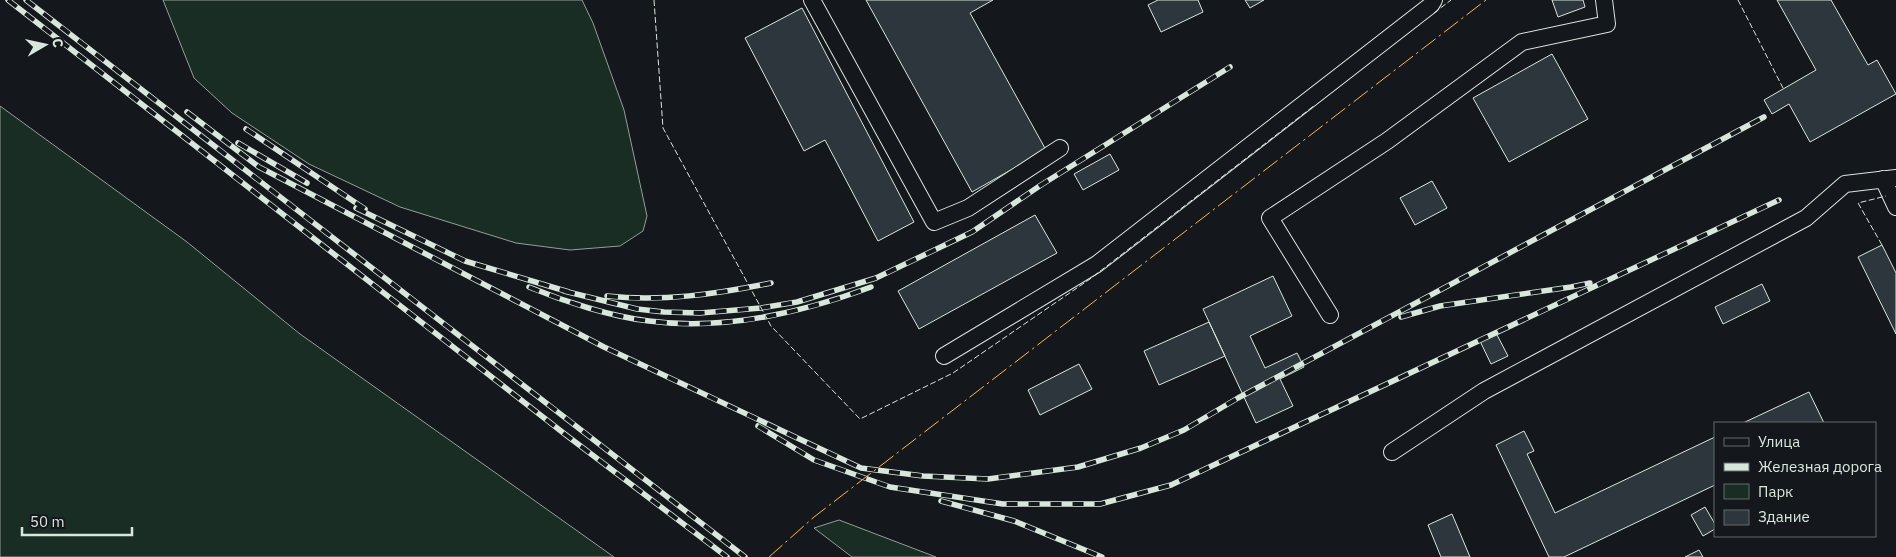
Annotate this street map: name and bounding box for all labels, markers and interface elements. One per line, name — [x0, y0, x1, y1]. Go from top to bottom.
north arrow — [20, 20, 70, 70]
text: С — [48, 37, 67, 49]
legend — [1714, 422, 1876, 537]
text: Улица — [1758, 432, 1800, 451]
text: Железная дорога — [1758, 457, 1882, 476]
text: Парк — [1758, 482, 1793, 501]
scale bar — [22, 504, 132, 536]
text: Здание — [1758, 507, 1810, 526]
text: 50 m — [30, 512, 65, 531]

